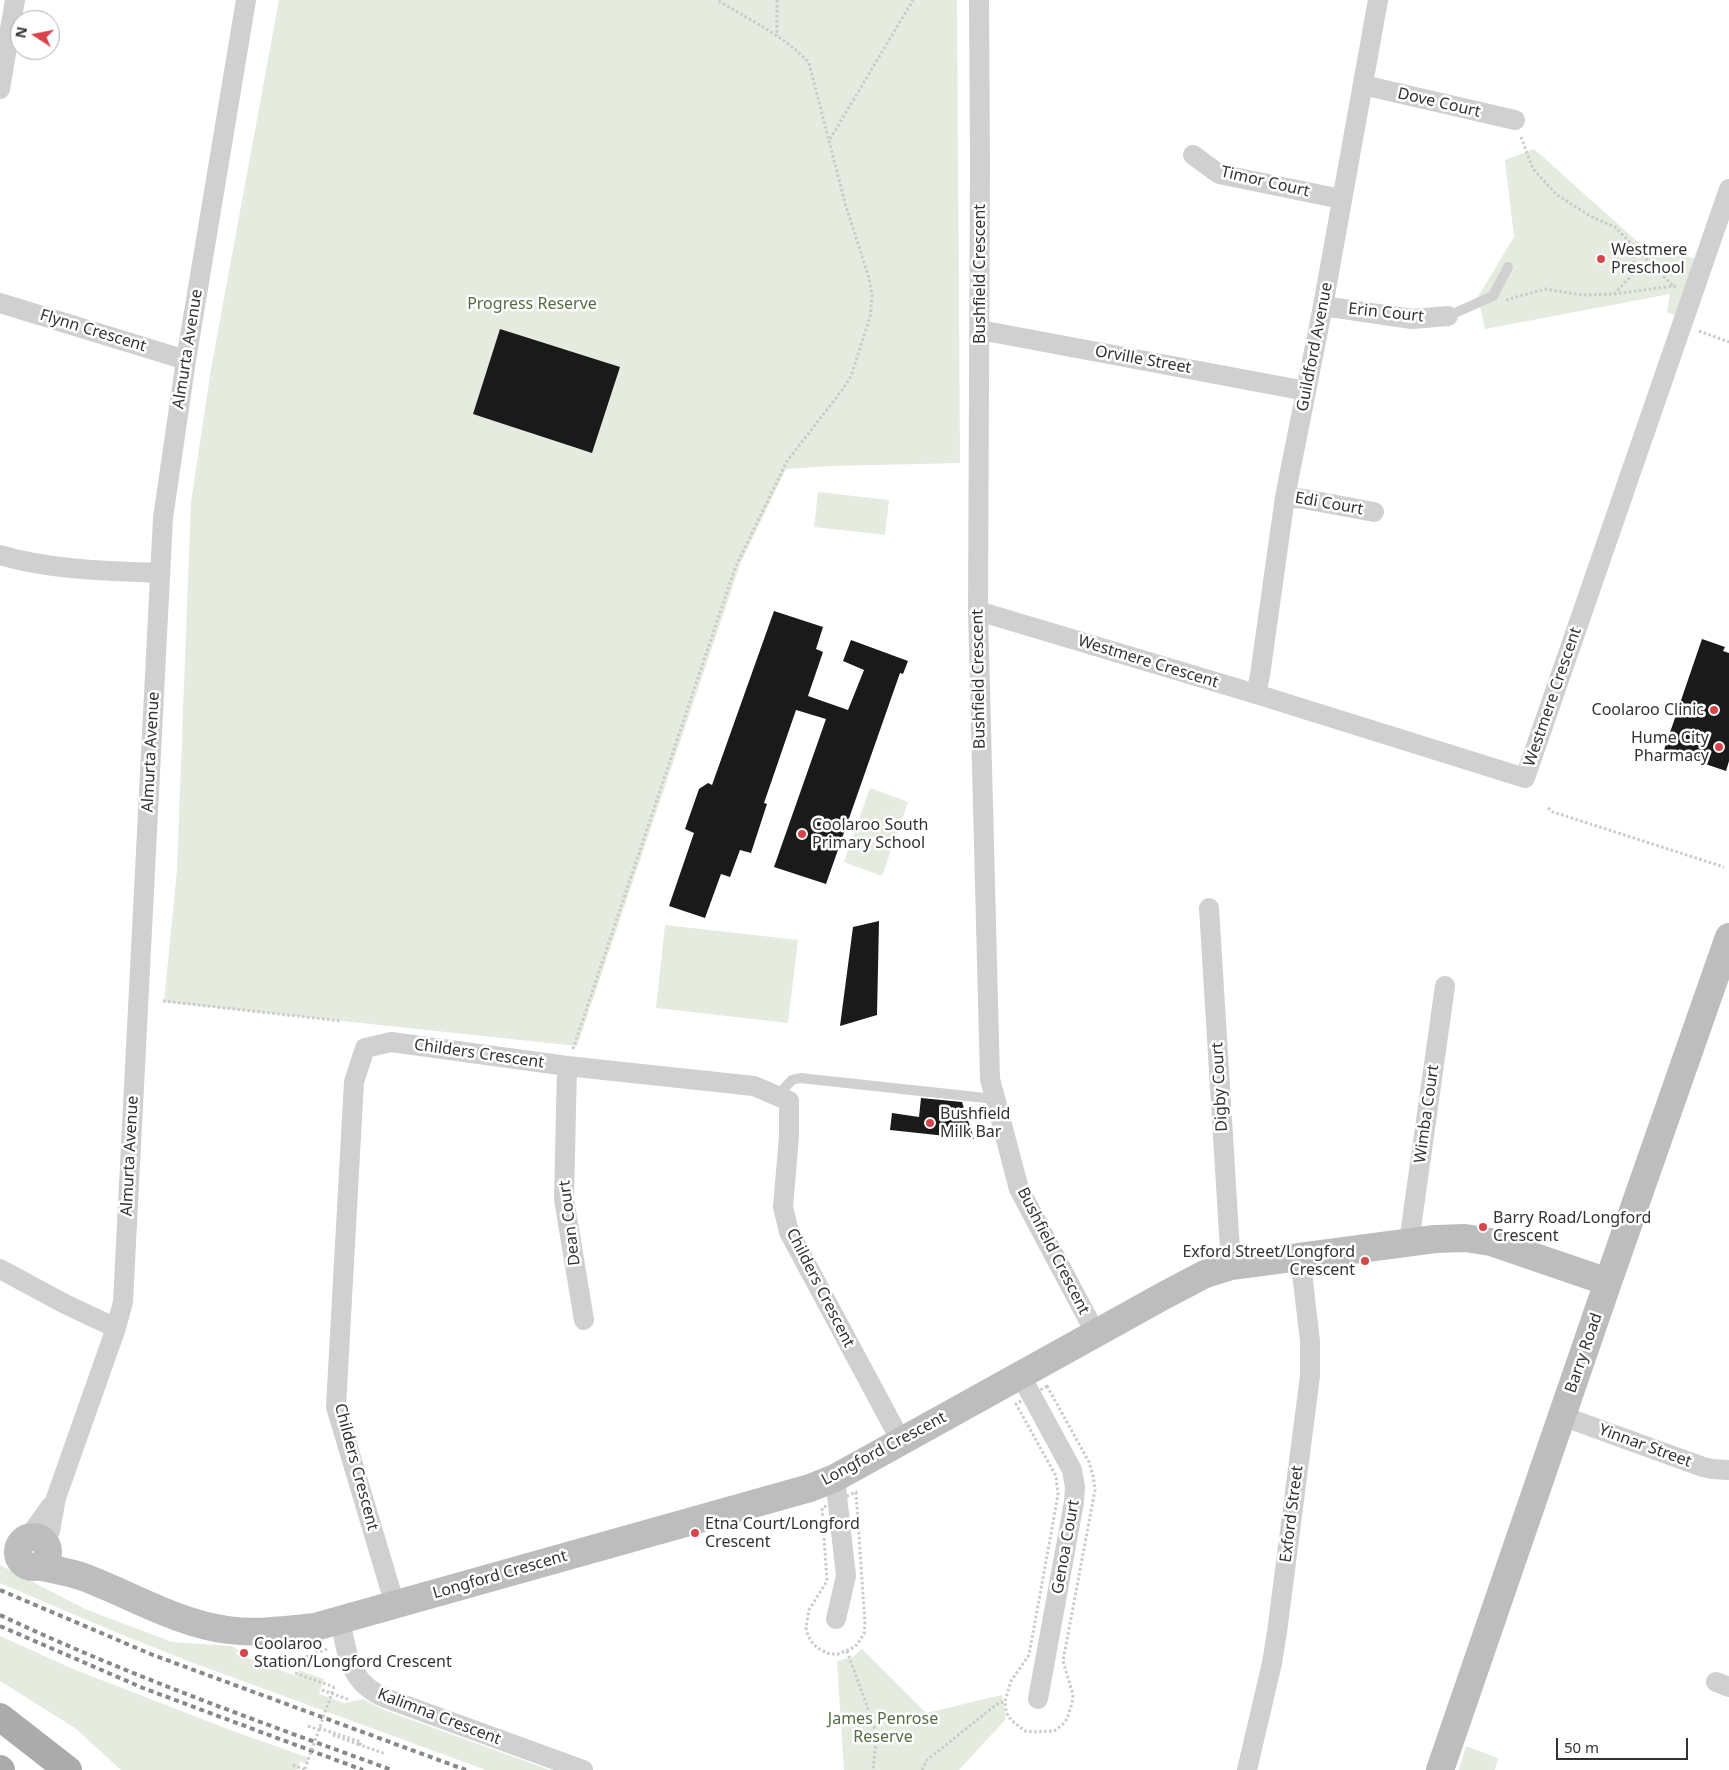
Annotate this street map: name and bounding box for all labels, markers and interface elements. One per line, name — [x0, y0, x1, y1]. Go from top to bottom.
north arrow — [10, 10, 60, 60]
text: N — [10, 25, 31, 40]
street label: Dove Court — [1396, 84, 1482, 122]
street label: Timor Court — [1219, 162, 1311, 202]
street label: Bushfield Crescent — [970, 204, 990, 344]
place label: Westmere Preschool — [1611, 240, 1687, 278]
marker: Westmere Preschool — [1595, 253, 1607, 265]
street label: Guildford Avenue — [1293, 281, 1337, 413]
street label: Almurta Avenue — [169, 288, 207, 410]
park label: Progress Reserve — [467, 294, 597, 314]
street label: Erin Court — [1347, 299, 1425, 327]
street label: Flynn Crescent — [38, 306, 148, 356]
street label: Orville Street — [1093, 342, 1193, 378]
street label: Edi Court — [1293, 489, 1365, 519]
street label: Bushfield Crescent — [968, 609, 990, 749]
street label: Westmere Crescent — [1520, 625, 1586, 769]
street label: Westmere Crescent — [1075, 631, 1221, 693]
street label: Almurta Avenue — [138, 691, 164, 813]
place label: Coolaroo Clinic — [1592, 700, 1704, 720]
marker: Coolaroo Clinic — [1708, 704, 1720, 716]
place label: Hume City Pharmacy — [1631, 728, 1709, 766]
marker: Hume City Pharmacy — [1713, 741, 1725, 753]
place label: Coolaroo South Primary School — [812, 815, 928, 853]
marker: Coolaroo South Primary School — [796, 828, 808, 840]
street label: Childers Crescent — [413, 1035, 545, 1073]
street label: Digby Court — [1208, 1042, 1232, 1132]
street label: Wimba Court — [1411, 1064, 1443, 1164]
street label: Almurta Avenue — [117, 1095, 143, 1217]
place label: Bushfield Milk Bar — [940, 1104, 1010, 1142]
marker: Bushfield Milk Bar — [924, 1117, 936, 1129]
street label: Dean Court — [555, 1179, 585, 1267]
street label: Bushfield Crescent — [1013, 1184, 1093, 1318]
place label: Barry Road/Longford Crescent — [1493, 1208, 1651, 1246]
marker: Barry Road/Longford Crescent — [1477, 1221, 1489, 1233]
street label: Childers Crescent — [782, 1225, 858, 1351]
place label: Exford Street/Longford Crescent — [1182, 1242, 1355, 1280]
marker: Exford Street/Longford Crescent — [1359, 1255, 1371, 1267]
street label: Barry Road — [1561, 1310, 1607, 1396]
street label: Childers Crescent — [330, 1401, 382, 1533]
street label: Longford Crescent — [818, 1408, 950, 1490]
street label: Yinnar Street — [1596, 1420, 1694, 1472]
street label: Exford Street — [1277, 1464, 1307, 1564]
street label: Genoa Court — [1048, 1498, 1084, 1596]
place label: Etna Court/Longford Crescent — [705, 1514, 860, 1552]
marker: Etna Court/Longford Crescent — [689, 1527, 701, 1539]
street label: Longford Crescent — [431, 1547, 569, 1603]
place label: Coolaroo Station/Longford Crescent — [254, 1634, 452, 1672]
marker: Coolaroo Station/Longford Crescent — [238, 1647, 250, 1659]
street label: Kalimna Crescent — [375, 1685, 503, 1749]
park label: James Penrose Reserve — [828, 1709, 938, 1747]
scale bar — [1559, 1728, 1692, 1760]
text: 50 m — [1564, 1737, 1599, 1757]

